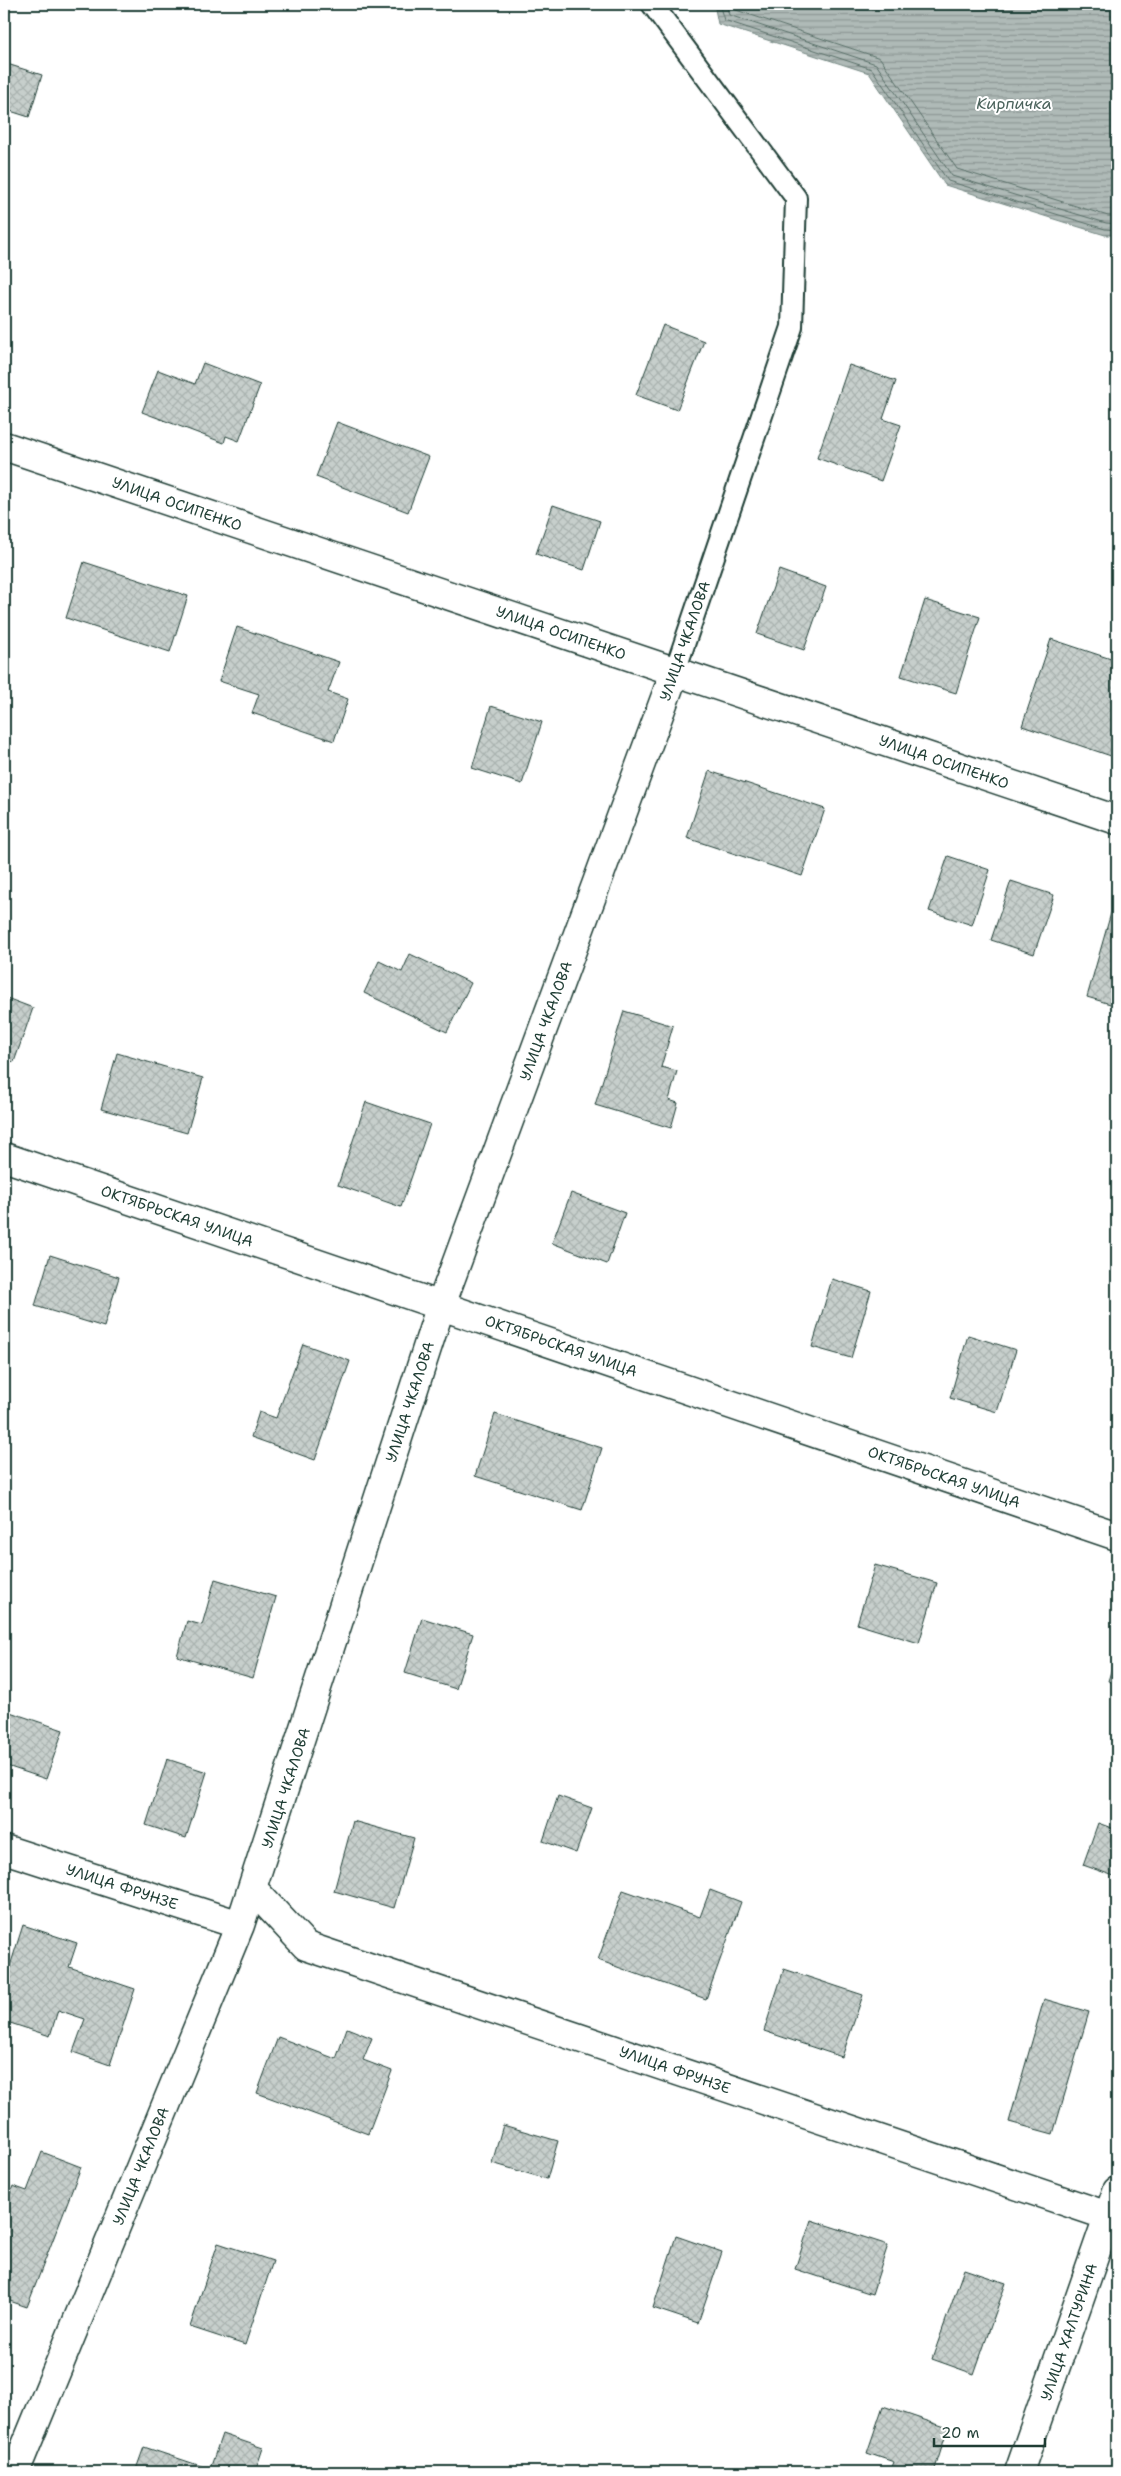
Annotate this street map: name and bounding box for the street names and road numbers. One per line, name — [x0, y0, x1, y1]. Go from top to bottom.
street label: УЛИЦА ОСИПЕНКО — [109, 472, 245, 536]
street label: УЛИЦА ЧКАЛОВА — [655, 578, 715, 704]
street label: УЛИЦА ОСИПЕНКО — [493, 601, 629, 665]
street label: УЛИЦА ОСИПЕНКО — [876, 730, 1012, 794]
street label: УЛИЦА ЧКАЛОВА — [515, 958, 577, 1083]
street label: ОКТЯБРЬСКАЯ УЛИЦА — [98, 1181, 256, 1252]
street label: ОКТЯБРЬСКАЯ УЛИЦА — [482, 1311, 640, 1382]
street label: УЛИЦА ЧКАЛОВА — [381, 1339, 439, 1465]
street label: ОКТЯБРЬСКАЯ УЛИЦА — [865, 1442, 1023, 1513]
street label: УЛИЦА ЧКАЛОВА — [257, 1725, 315, 1851]
street label: УЛИЦА ФРУНЗЕ — [63, 1859, 181, 1915]
street label: УЛИЦА ФРУНЗЕ — [617, 2042, 733, 2098]
street label: УЛИЦА ЧКАЛОВА — [108, 2104, 174, 2228]
street label: УЛИЦА ХАЛТУРИНА — [1036, 2260, 1102, 2403]

